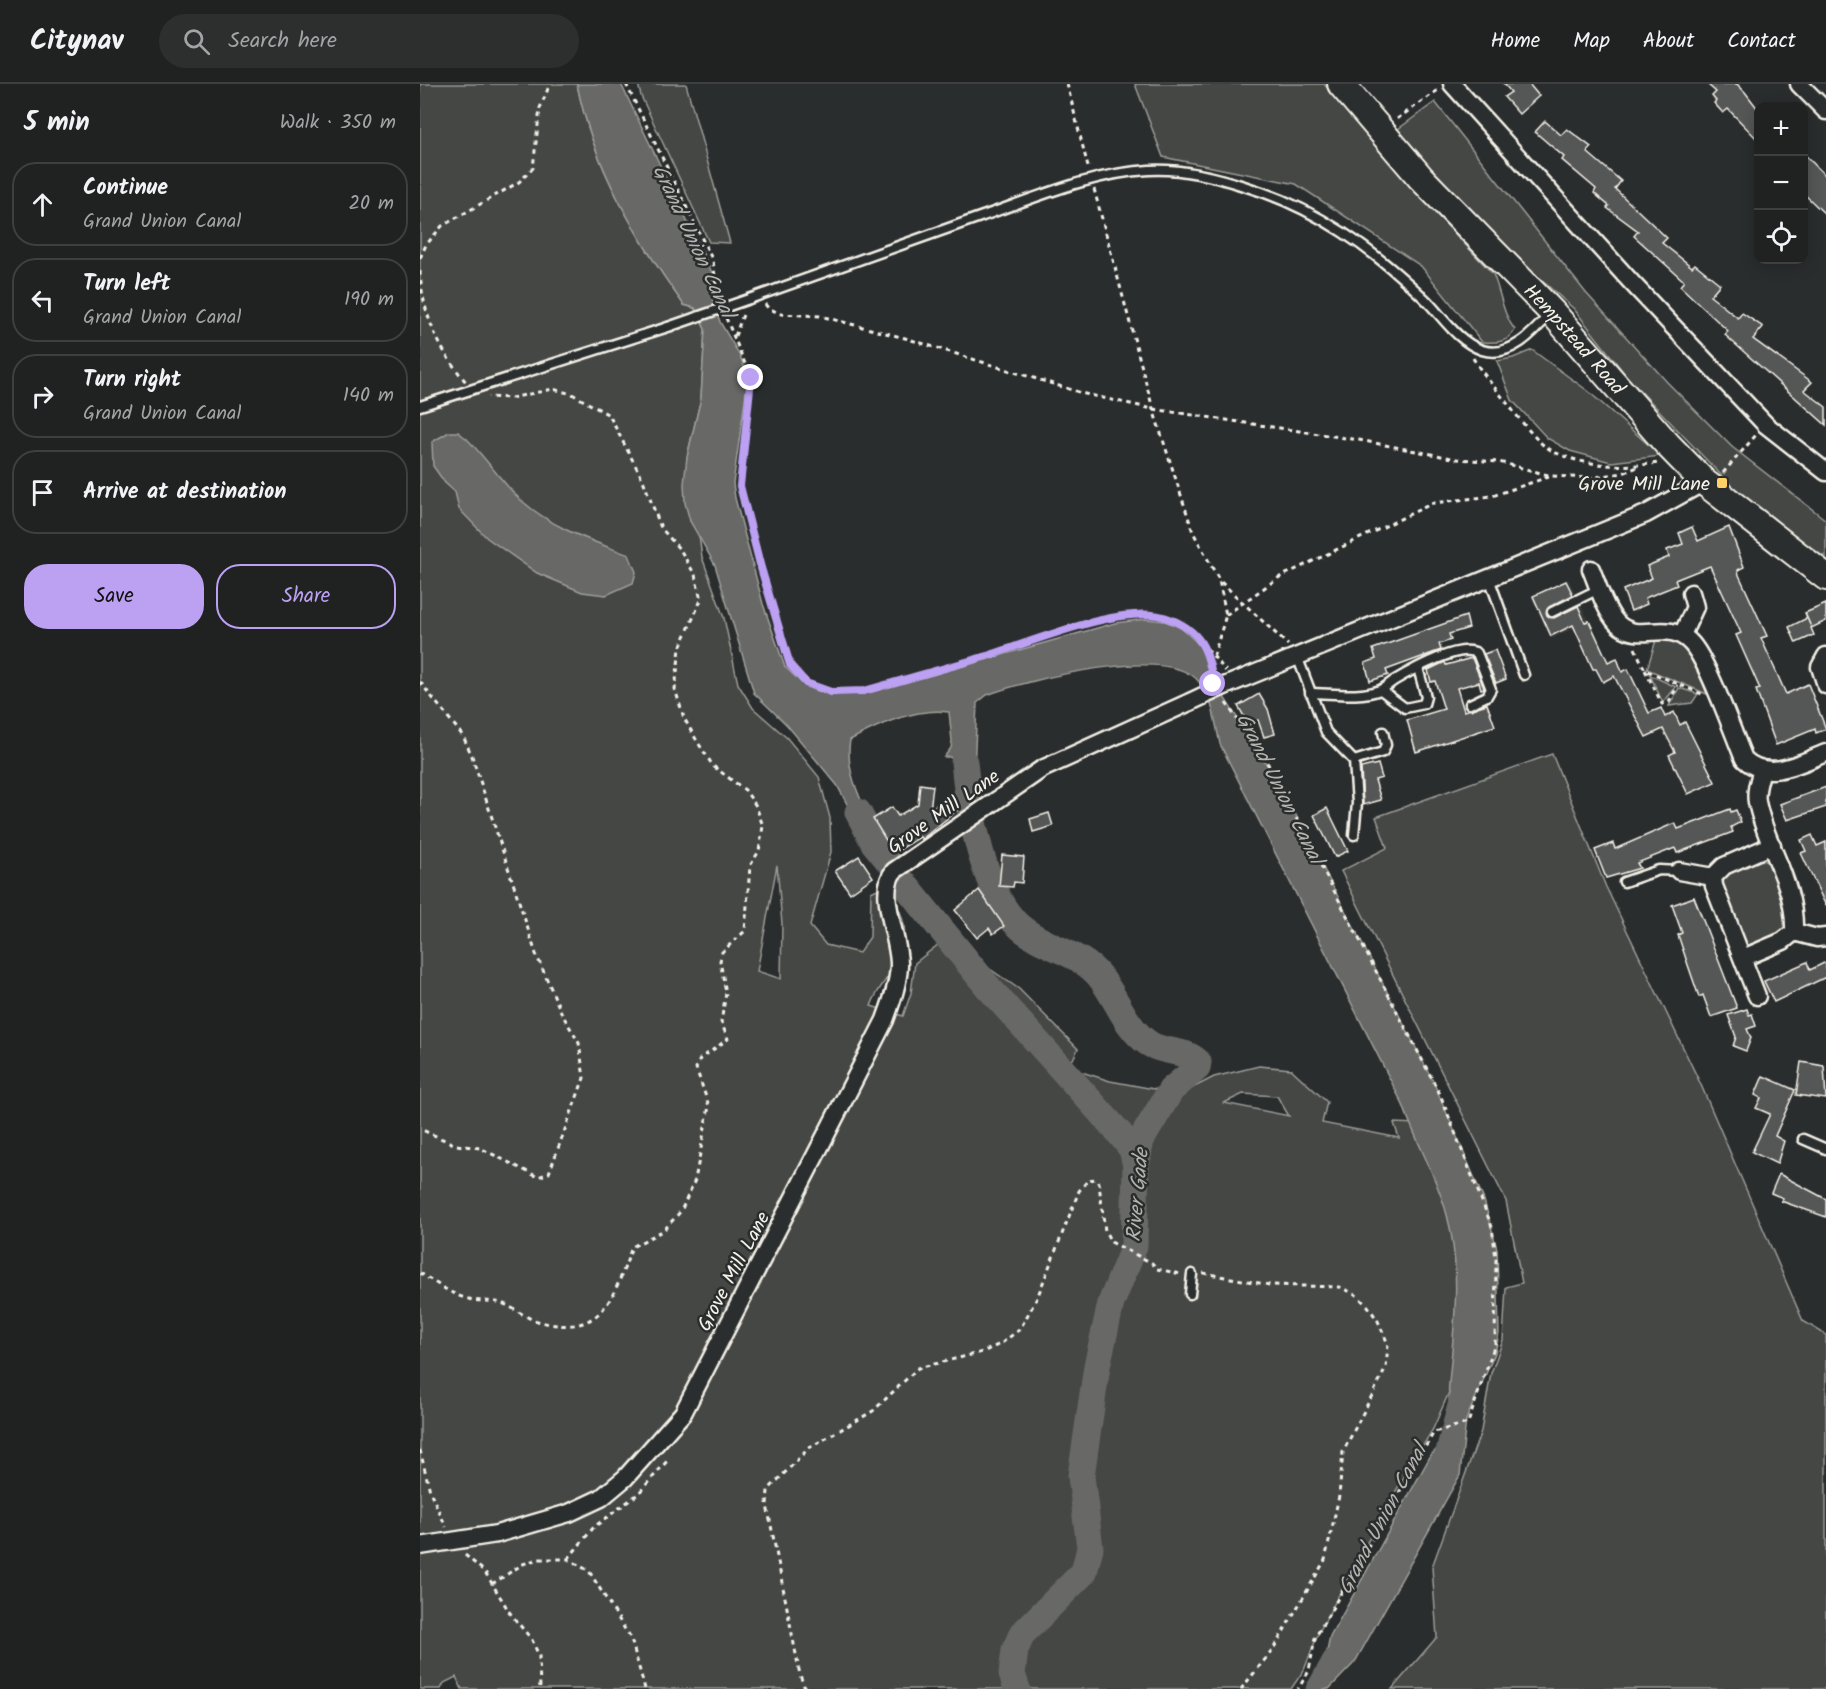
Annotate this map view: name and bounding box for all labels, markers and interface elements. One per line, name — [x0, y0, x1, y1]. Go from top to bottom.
search box — [159, 14, 579, 68]
text: Citynav — [30, 19, 123, 64]
text: Search here — [228, 24, 337, 59]
icon: search — [180, 25, 213, 58]
text: Home — [1491, 25, 1540, 58]
text: Map — [1573, 25, 1610, 58]
text: About — [1643, 25, 1694, 58]
text: Contact — [1727, 25, 1796, 58]
text: 5 min — [24, 102, 90, 144]
map controls — [1754, 102, 1808, 264]
button: + — [1754, 102, 1808, 156]
text: Walk · 350 m — [280, 107, 396, 139]
button: − — [1754, 156, 1808, 210]
water label: Grand Union Canal — [643, 159, 744, 327]
text: Continue — [83, 171, 168, 206]
icon: ahead — [26, 188, 59, 221]
text: 20 m — [348, 188, 394, 220]
text: Grand Union Canal — [83, 206, 241, 238]
button: locate — [1754, 210, 1808, 264]
text: Turn left — [83, 267, 170, 302]
street label: Hempstead Road — [1515, 277, 1633, 404]
icon: left — [26, 284, 59, 317]
text: 190 m — [344, 284, 394, 316]
text: Grand Union Canal — [83, 302, 241, 334]
text: Turn right — [83, 363, 181, 398]
route end — [737, 364, 763, 390]
icon: right — [26, 380, 59, 413]
text: 140 m — [343, 380, 394, 412]
text: Grand Union Canal — [83, 398, 241, 430]
place label: Grove Mill Lane — [1578, 469, 1710, 501]
text: Arrive at destination — [83, 475, 286, 510]
icon: arrive — [26, 476, 59, 509]
marker: Grove Mill Lane — [1715, 476, 1729, 490]
button: Save — [24, 564, 204, 629]
button: Share — [216, 564, 396, 629]
route start — [1199, 670, 1225, 696]
water label: Grand Union Canal — [1226, 707, 1333, 874]
street label: Grove Mill Lane — [881, 762, 1007, 864]
water label: River Gade — [1118, 1145, 1159, 1243]
street label: Grove Mill Lane — [690, 1206, 780, 1338]
water label: Grand Union Canal — [1330, 1435, 1439, 1601]

